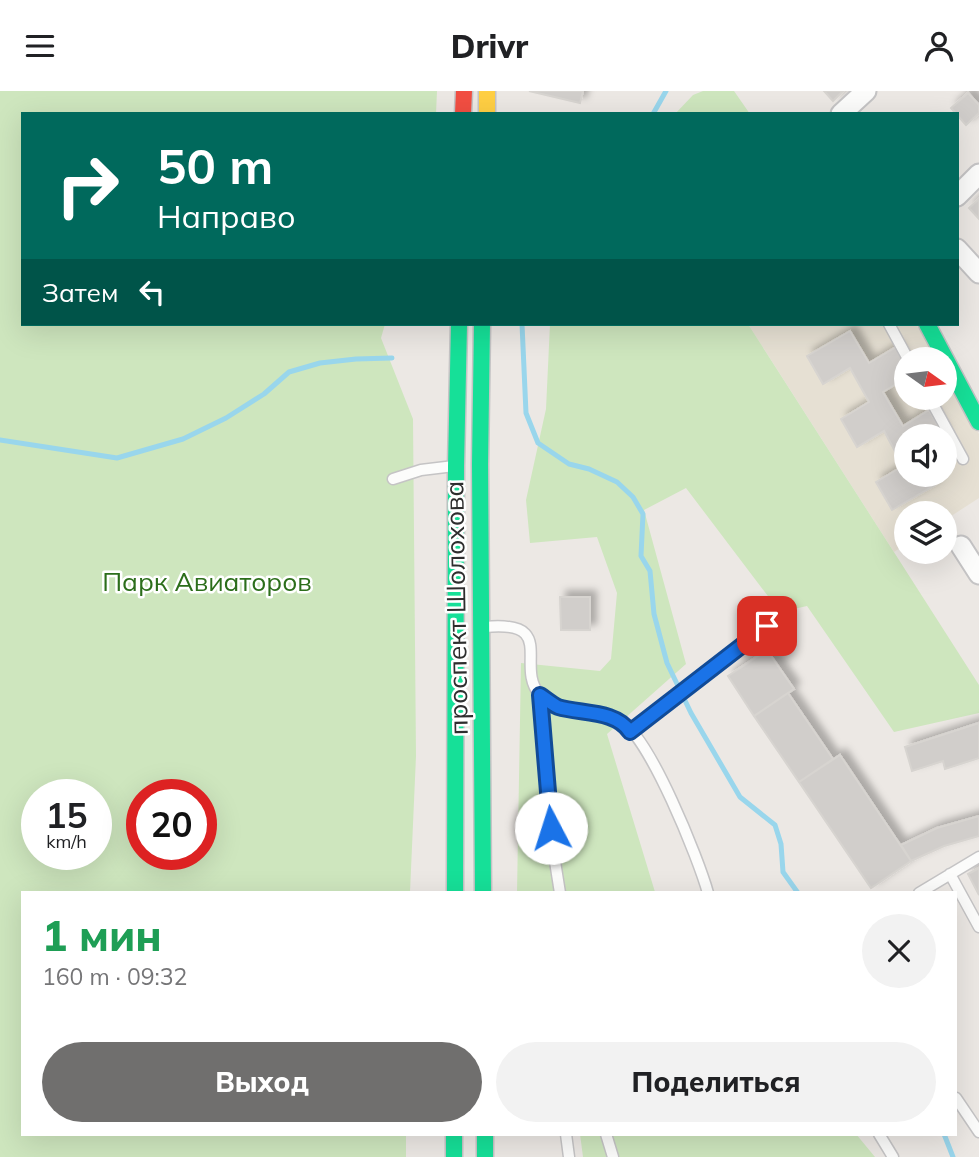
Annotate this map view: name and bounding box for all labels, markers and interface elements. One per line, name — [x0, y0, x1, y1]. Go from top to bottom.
text: Drivr — [451, 26, 528, 66]
icon: menu — [21, 27, 59, 65]
icon: person — [920, 27, 958, 65]
text: 50 m — [157, 135, 273, 196]
icon: right — [42, 140, 133, 231]
text: Направо — [157, 196, 296, 236]
icon: left — [133, 273, 171, 311]
text: Затем — [42, 276, 119, 309]
north arrow — [894, 347, 957, 409]
map controls — [894, 347, 957, 564]
button: sound — [894, 424, 957, 487]
street label: проспект Шолохова — [437, 480, 475, 736]
button: layers — [894, 501, 957, 564]
park label: Парк Авиаторов — [102, 565, 312, 598]
pin — [737, 596, 797, 656]
icon: arrive — [748, 607, 786, 645]
speed limit sign: 20 — [126, 779, 217, 870]
position arrow — [514, 791, 588, 865]
text: 15 — [45, 793, 88, 837]
text: km/h — [46, 830, 87, 853]
text: 1 мин — [42, 909, 162, 962]
button: close — [862, 914, 936, 988]
text: 160 m · 09:32 — [42, 962, 187, 991]
button: Выход — [42, 1042, 482, 1122]
button: Поделиться — [496, 1042, 936, 1122]

